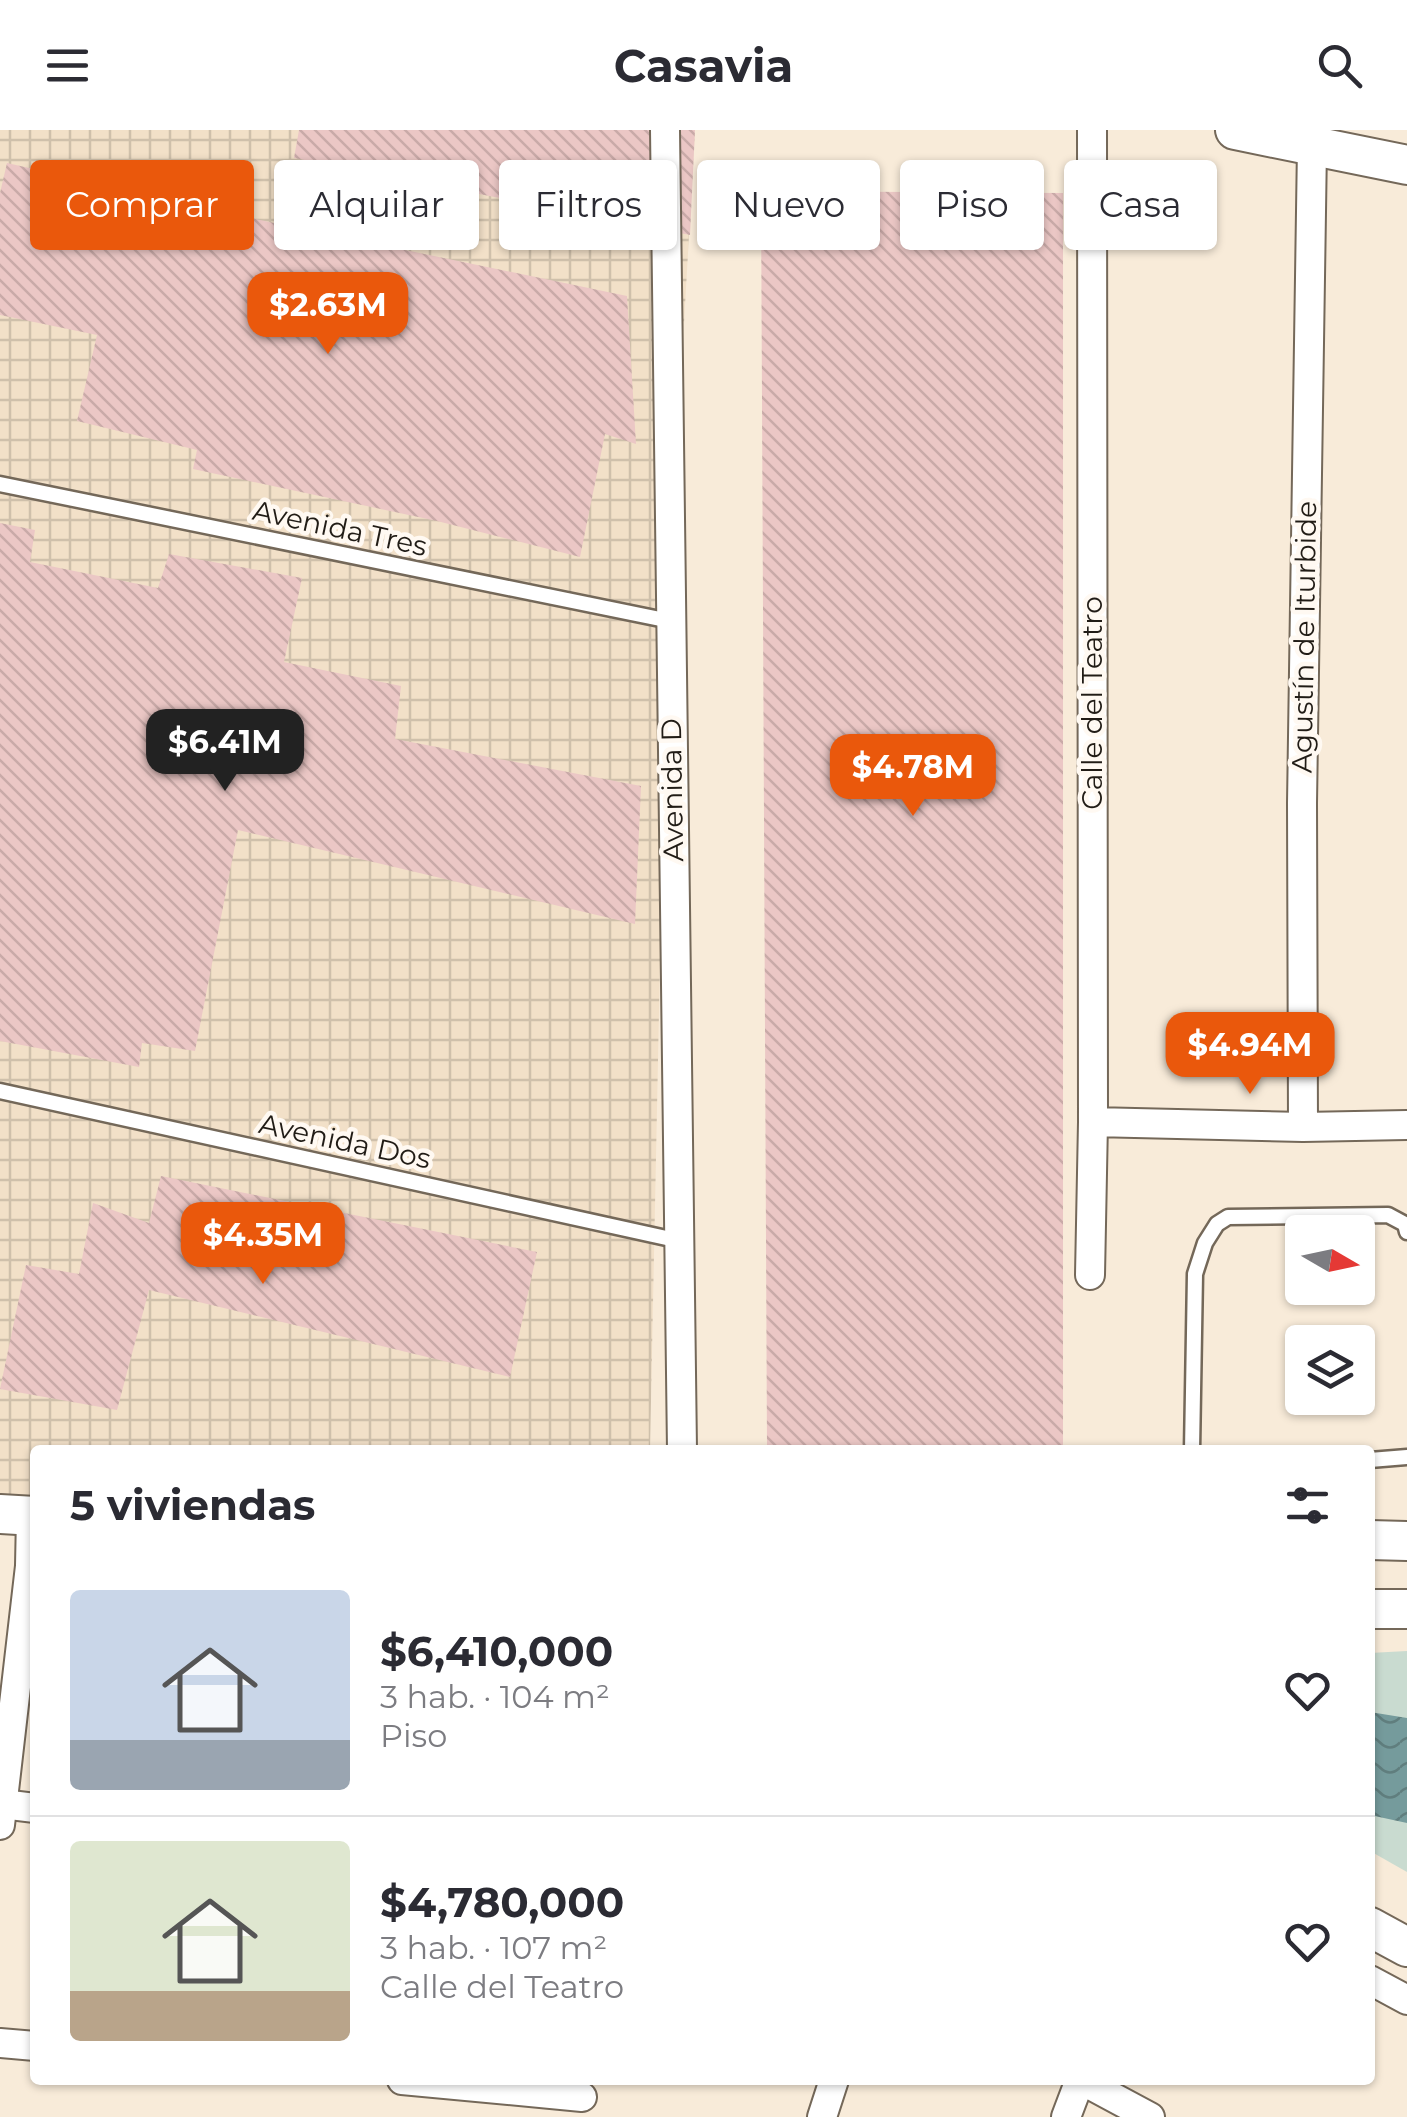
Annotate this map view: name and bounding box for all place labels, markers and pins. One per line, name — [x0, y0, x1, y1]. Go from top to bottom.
pin: $2.63M — [247, 272, 409, 357]
pin: $6.41M — [144, 709, 306, 794]
pin: $4.78M — [832, 734, 994, 819]
pin: $4.94M — [1169, 1012, 1331, 1097]
pin: $4.35M — [182, 1202, 344, 1287]

